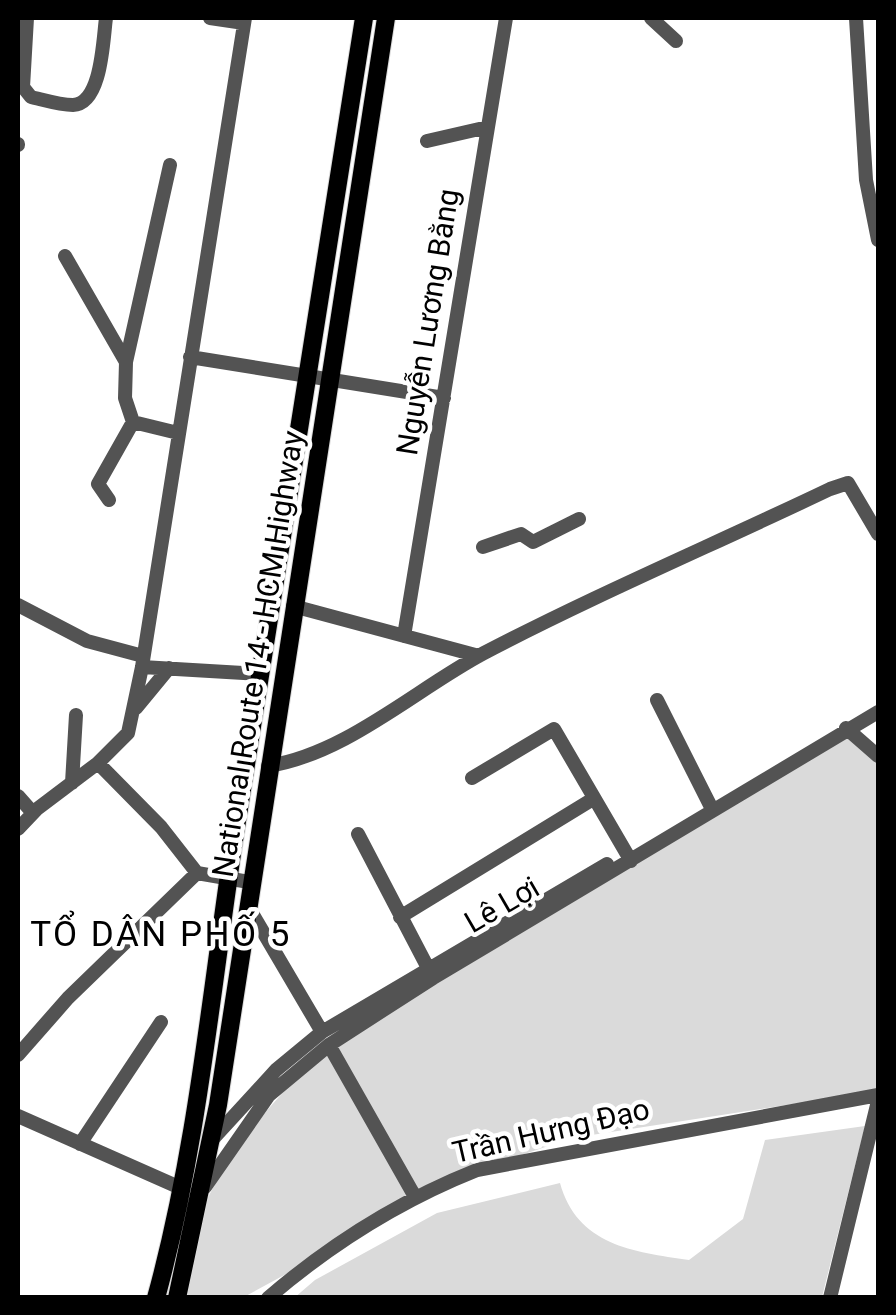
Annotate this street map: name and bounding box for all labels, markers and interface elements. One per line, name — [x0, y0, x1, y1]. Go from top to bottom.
street label: Nguyễn Lương Bằng — [389, 186, 466, 458]
street label: National Route 14 - HCM Highway — [205, 428, 310, 879]
street label: Lê Lợi — [458, 869, 545, 940]
district label: TỔ DÂN PHỐ 5 — [30, 910, 292, 955]
street label: Trần Hưng Đạo — [449, 1091, 653, 1170]

